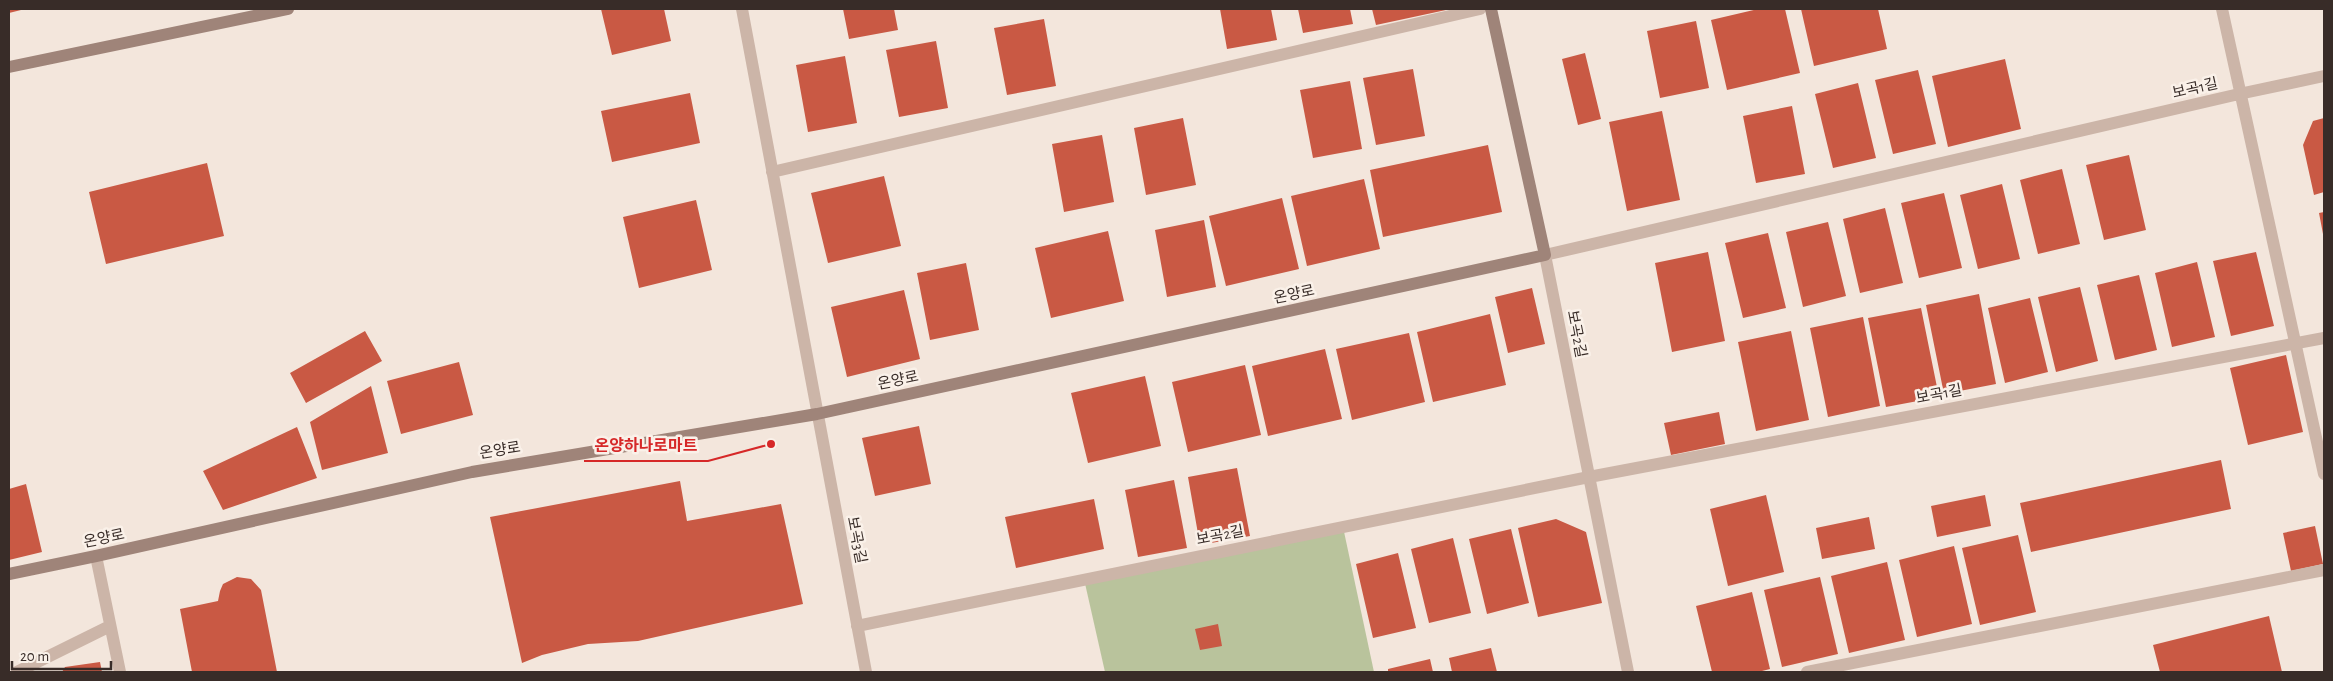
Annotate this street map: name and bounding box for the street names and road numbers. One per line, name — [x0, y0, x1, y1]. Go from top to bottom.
street label: 보곡1길 — [2171, 75, 2219, 101]
street label: 온양로 — [1272, 282, 1316, 306]
street label: 보곡2길 — [1565, 309, 1589, 359]
street label: 온양로 — [876, 368, 920, 392]
street label: 보곡1길 — [1915, 382, 1963, 406]
street label: 온양로 — [478, 439, 522, 461]
street label: 보곡3길 — [845, 515, 869, 565]
street label: 보곡2길 — [1195, 523, 1245, 547]
street label: 온양로 — [82, 526, 126, 550]

